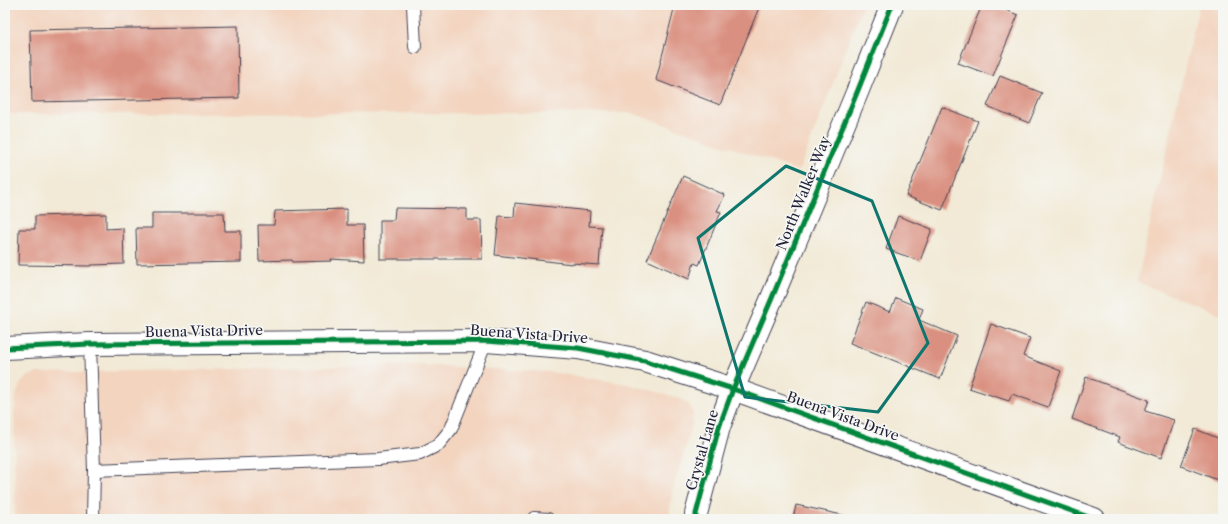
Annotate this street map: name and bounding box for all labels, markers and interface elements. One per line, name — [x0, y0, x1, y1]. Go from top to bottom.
street label: North Walker Way — [772, 133, 834, 253]
street label: Buena Vista Drive — [145, 321, 263, 341]
street label: Buena Vista Drive — [469, 321, 589, 347]
street label: Buena Vista Drive — [784, 387, 902, 445]
street label: Crystal Lane — [682, 407, 722, 493]

